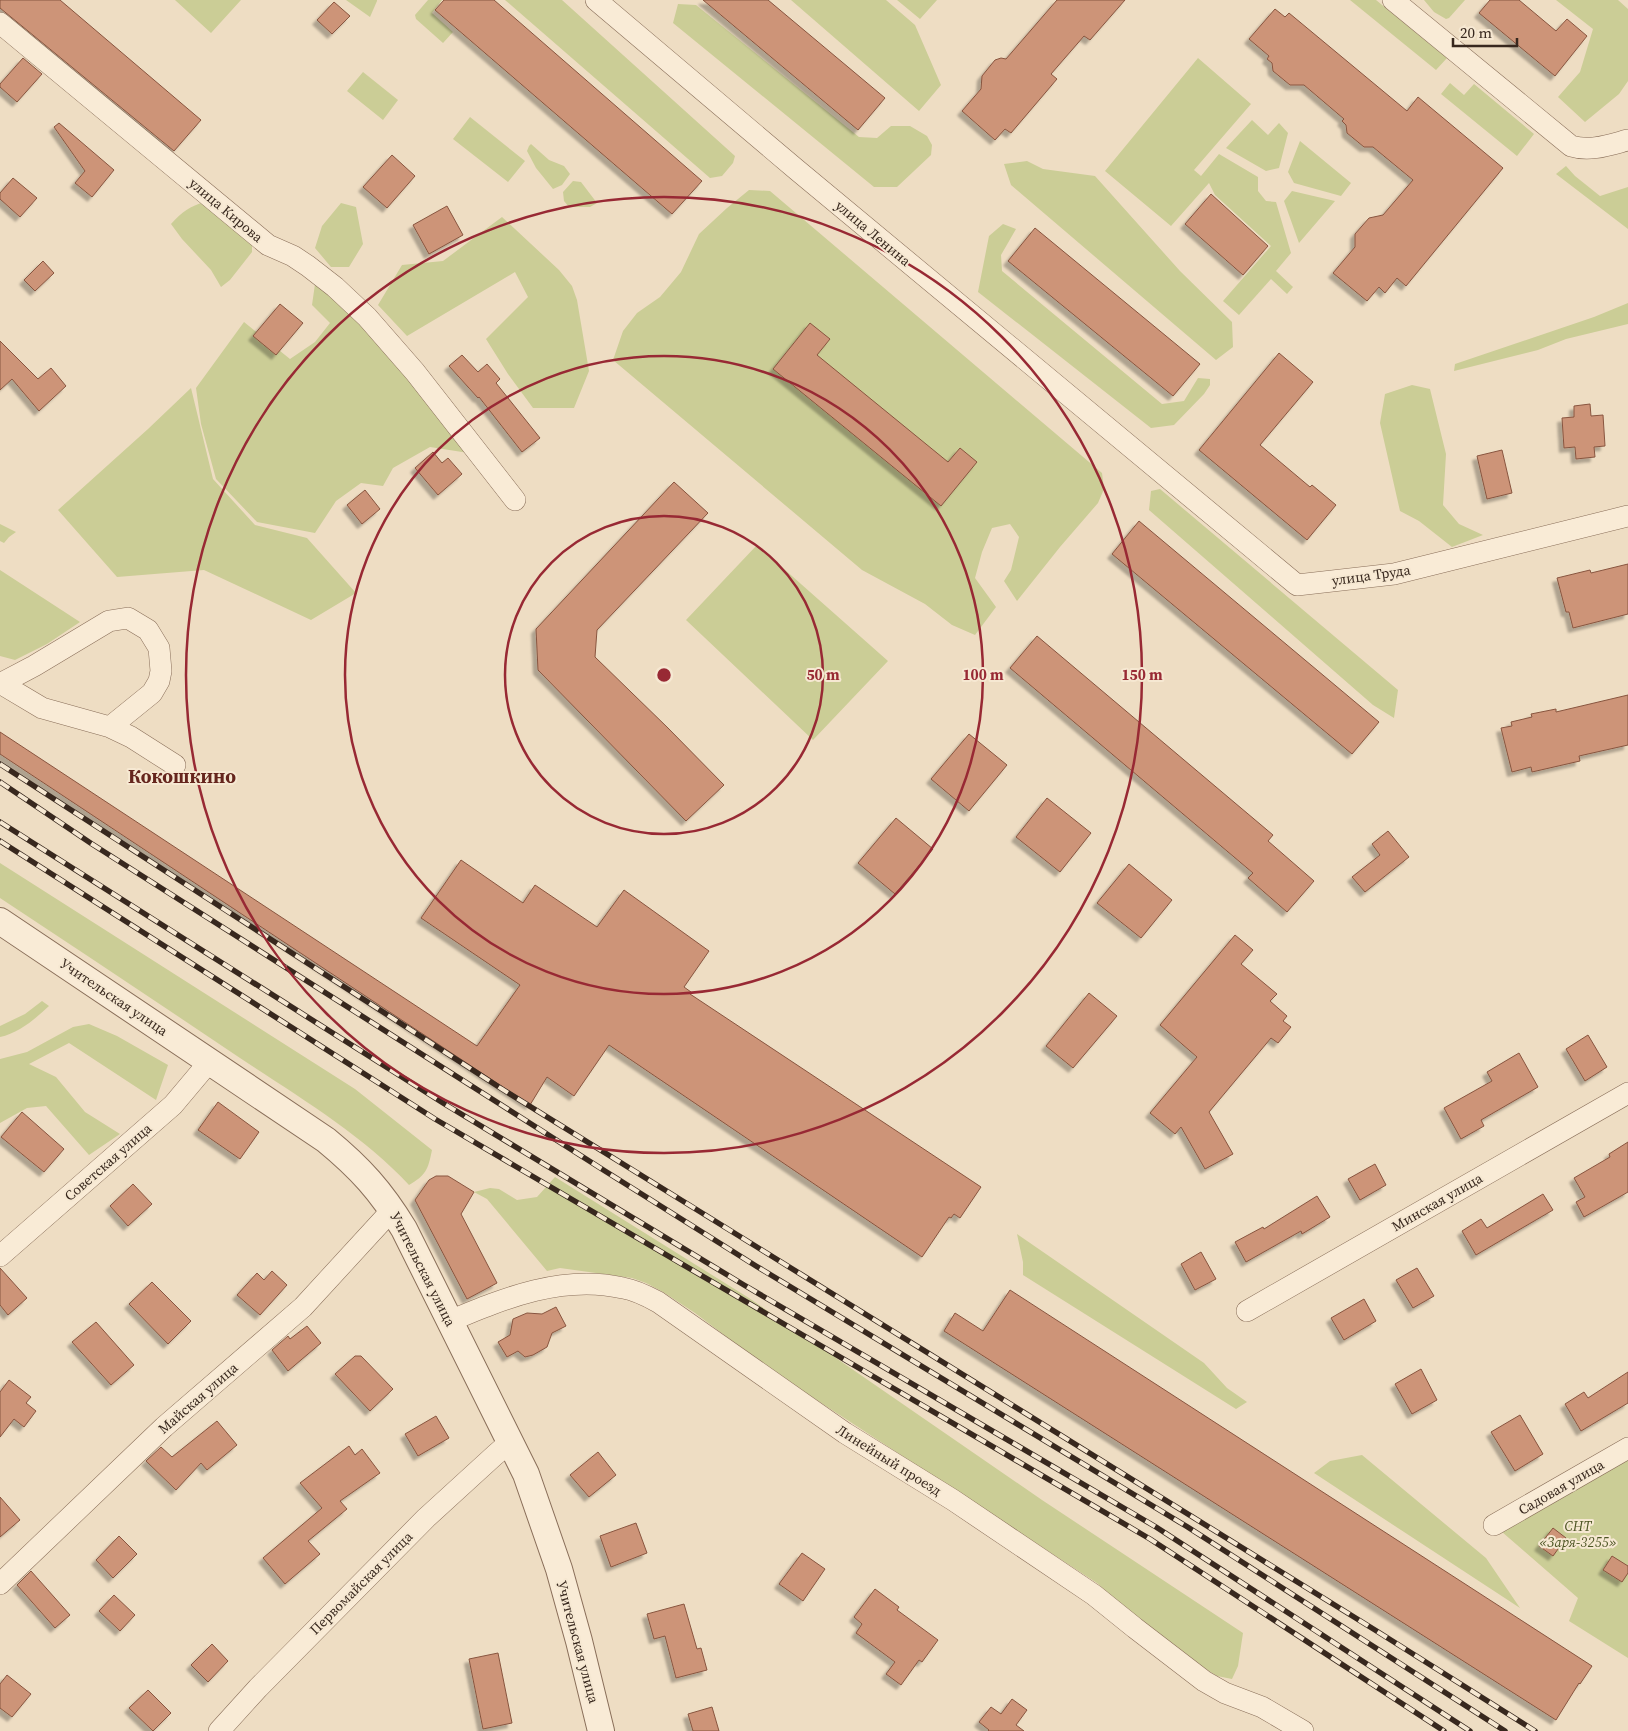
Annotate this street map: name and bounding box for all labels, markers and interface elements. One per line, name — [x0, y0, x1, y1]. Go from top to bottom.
scale bar — [1453, 15, 1517, 47]
text: 20 m — [1460, 22, 1492, 43]
street label: улица Кирова — [185, 173, 268, 247]
street label: улица Ленина — [831, 195, 916, 271]
street label: улица Труда — [1330, 559, 1413, 590]
text: 50 m — [806, 664, 840, 685]
text: 100 m — [962, 664, 1004, 685]
text: 150 m — [1121, 664, 1163, 685]
centre of rings — [655, 666, 673, 684]
district label: Кокошкино — [128, 763, 236, 789]
street label: Учительская улица — [56, 953, 173, 1041]
street label: Советская улица — [60, 1118, 157, 1206]
street label: Минская улица — [1388, 1167, 1487, 1236]
street label: Учительская улица — [385, 1208, 461, 1331]
street label: Майская улица — [154, 1357, 243, 1438]
street label: Линейный проезд — [832, 1419, 946, 1501]
street label: Садовая улица — [1514, 1454, 1608, 1520]
park label: СНТ «Заря-3255» — [1539, 1516, 1617, 1552]
street label: Первомайская улица — [305, 1526, 418, 1639]
street label: Учительская улица — [552, 1578, 604, 1706]

